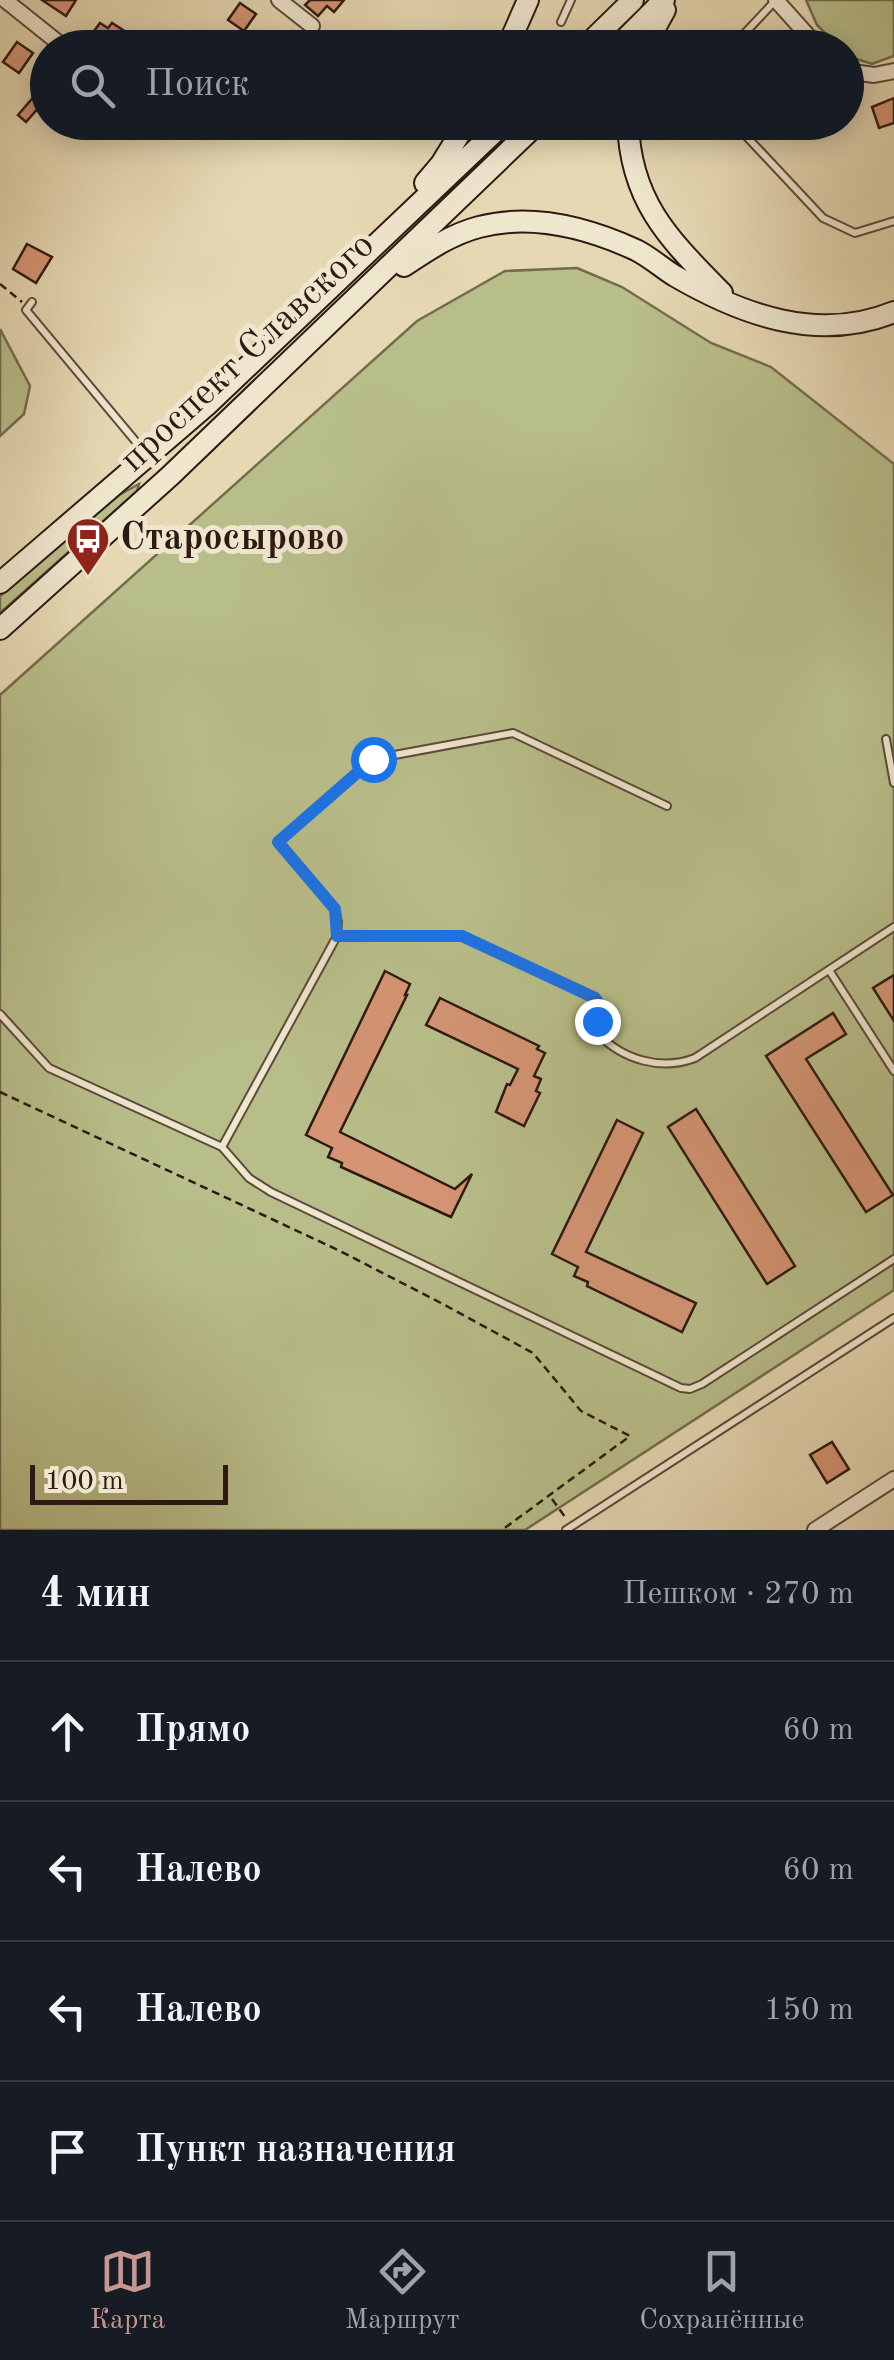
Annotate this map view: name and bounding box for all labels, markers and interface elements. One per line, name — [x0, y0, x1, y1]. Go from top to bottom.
search box — [30, 30, 864, 140]
icon: search — [65, 58, 120, 113]
text: Поиск — [145, 66, 250, 104]
street label: проспект Славского — [114, 226, 382, 480]
bus stop icon: Старосырово — [65, 516, 111, 577]
place label: Старосырово — [120, 520, 344, 558]
route start — [351, 737, 397, 783]
route end — [575, 999, 621, 1045]
scale bar — [30, 1460, 228, 1504]
text: 100 m — [45, 1468, 124, 1496]
text: 4 мин — [40, 1574, 151, 1616]
text: Пешком · 270 m — [622, 1579, 854, 1611]
icon: ahead — [40, 1704, 95, 1759]
text: Прямо — [135, 1712, 250, 1750]
text: 60 m — [783, 1715, 854, 1747]
icon: left — [40, 1844, 95, 1899]
text: Налево — [135, 1852, 262, 1890]
text: 60 m — [783, 1855, 854, 1887]
icon: left — [40, 1984, 95, 2039]
text: Налево — [135, 1992, 262, 2030]
text: 150 m — [764, 1995, 854, 2027]
icon: arrive — [40, 2124, 95, 2179]
text: Пункт назначения — [135, 2132, 456, 2170]
tab: Карта — [90, 2244, 165, 2339]
tab: Маршрут — [345, 2244, 460, 2339]
tab: Сохранённые — [639, 2244, 804, 2339]

